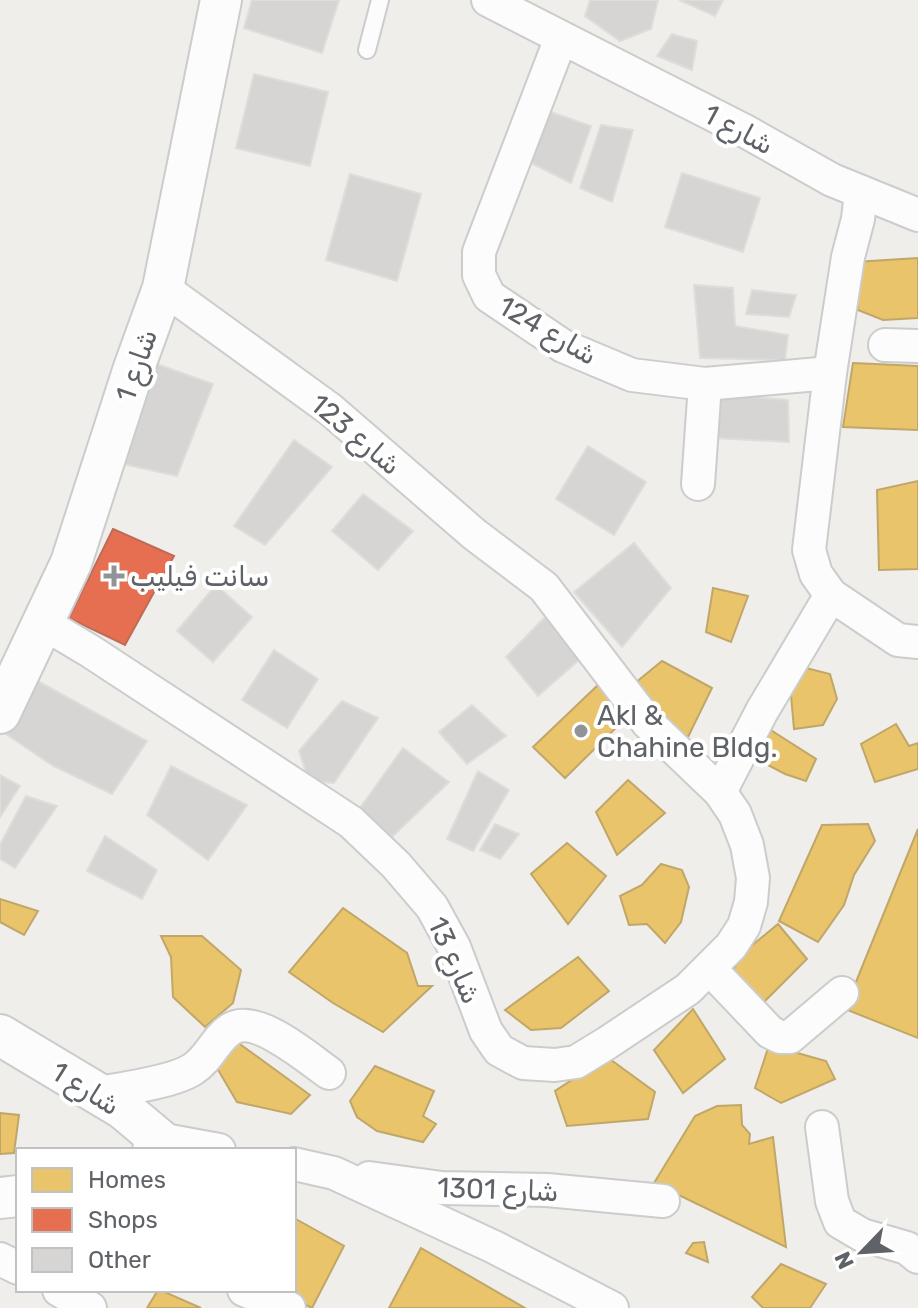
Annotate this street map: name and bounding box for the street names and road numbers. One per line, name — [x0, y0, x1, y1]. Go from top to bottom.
street label: شارع 1 — [697, 97, 779, 164]
street label: شارع 124 — [491, 289, 603, 374]
street label: شارع 1 — [109, 324, 167, 407]
street label: شارع 123 — [302, 387, 408, 484]
street label: شارع 13 — [418, 912, 488, 1010]
street label: شارع 1 — [44, 1055, 126, 1125]
street label: شارع 1301 — [437, 1171, 559, 1211]

